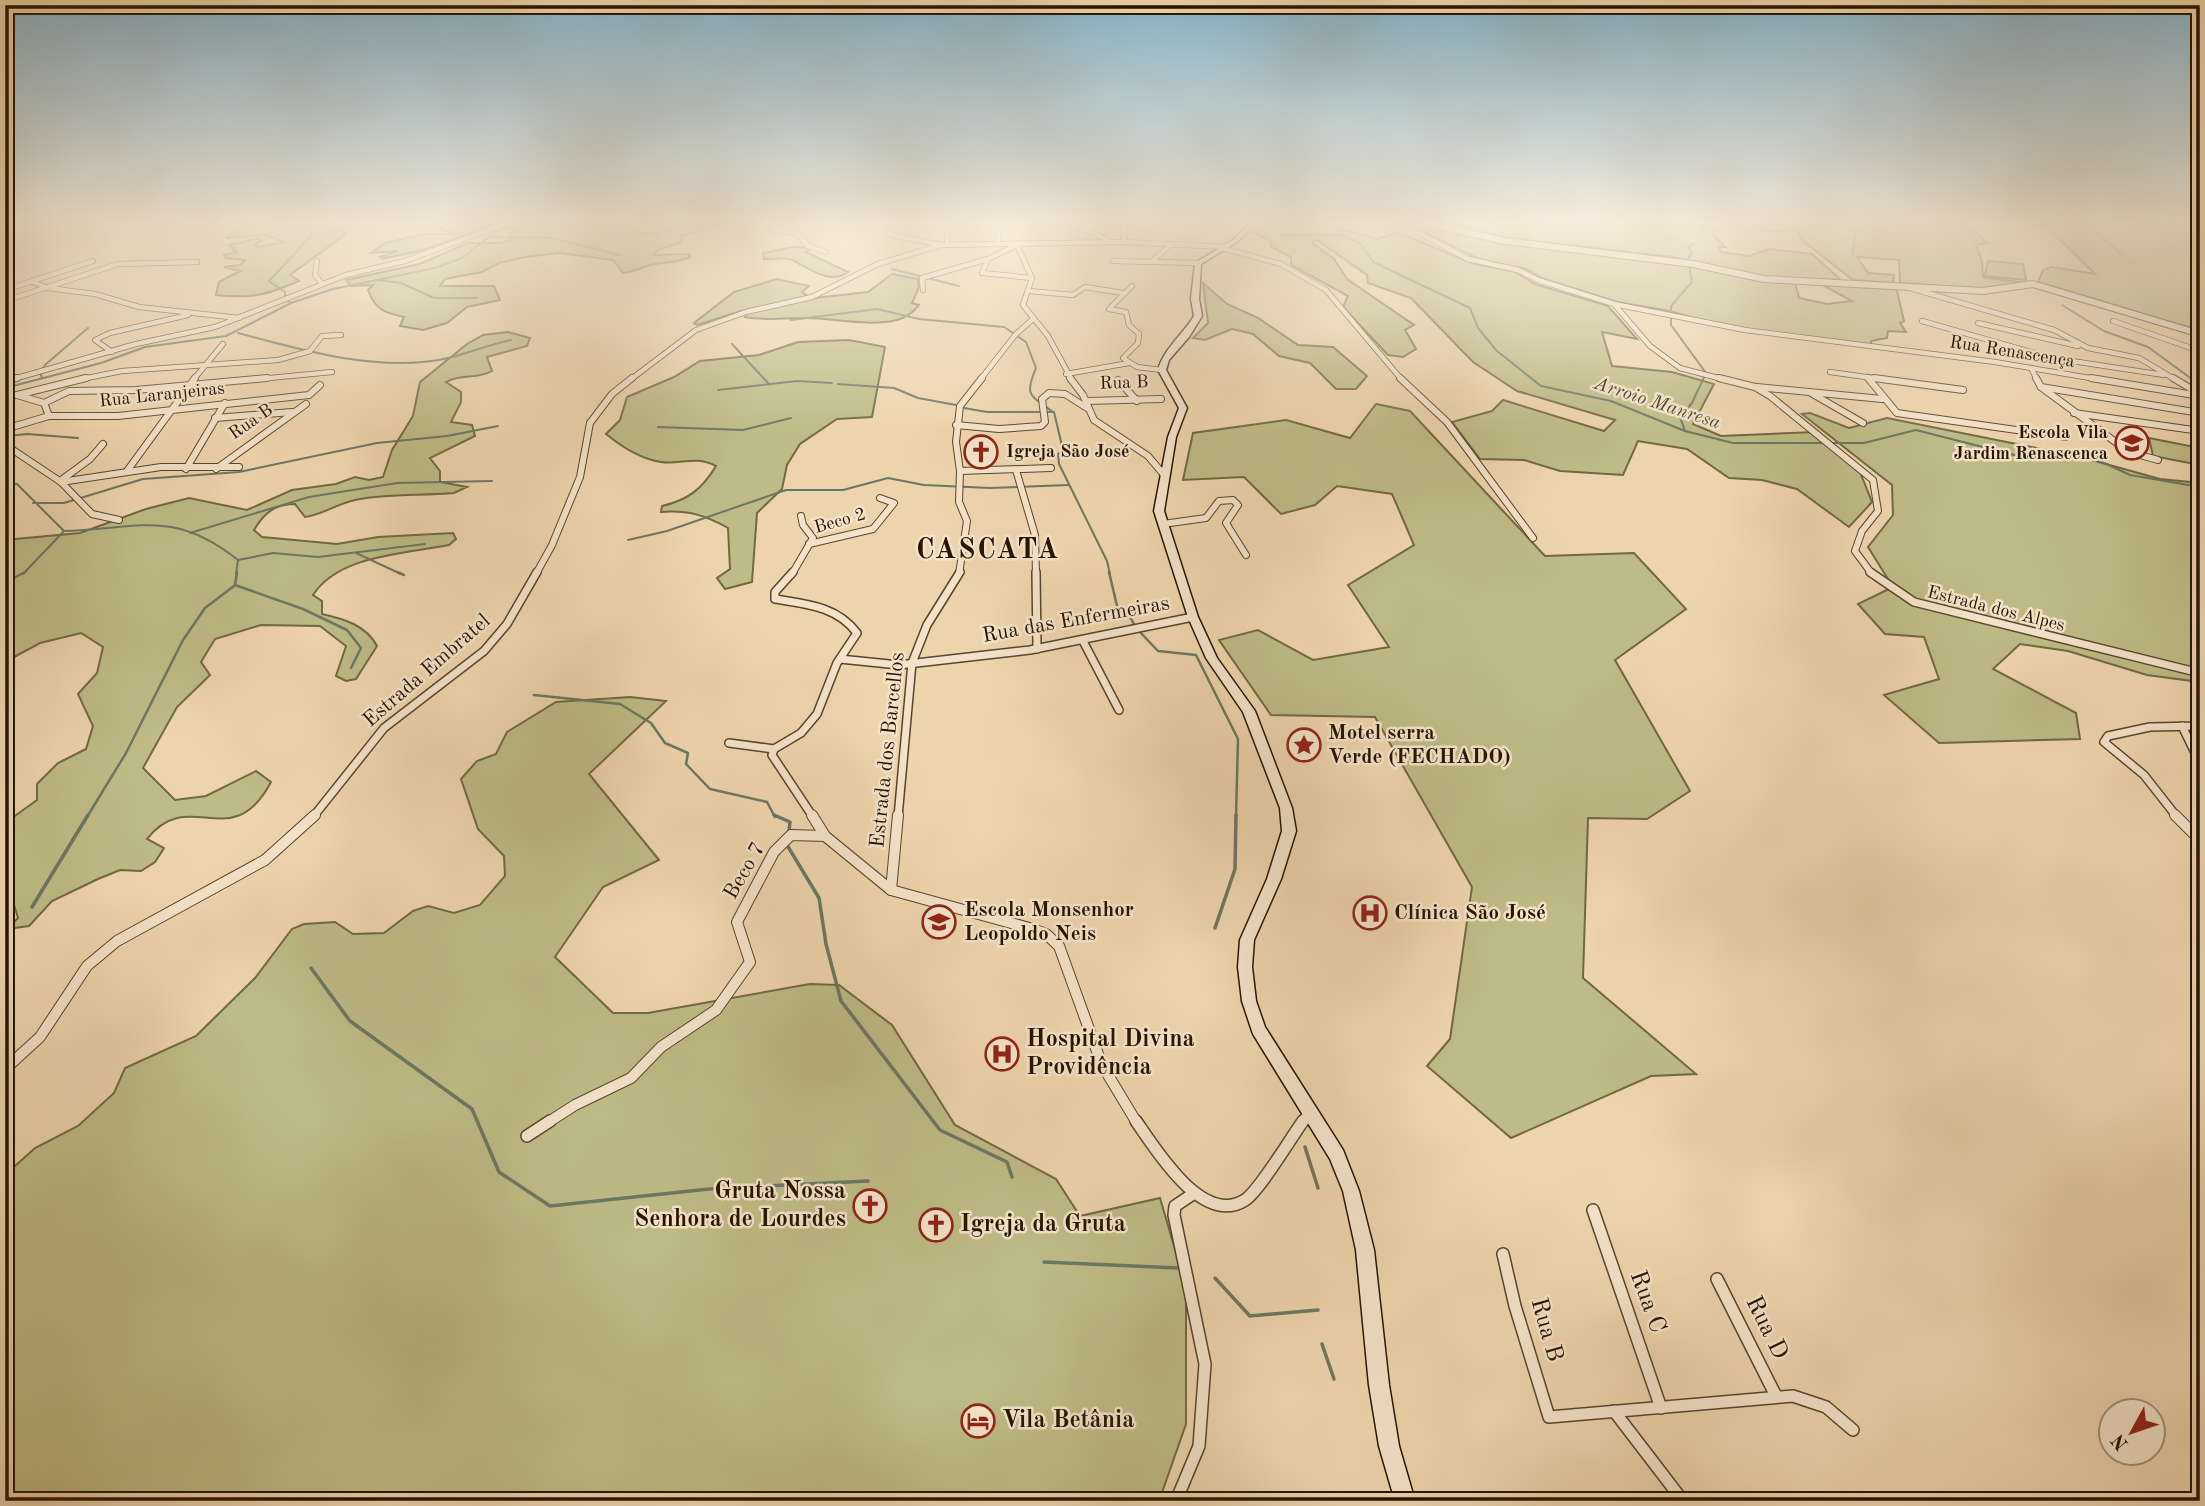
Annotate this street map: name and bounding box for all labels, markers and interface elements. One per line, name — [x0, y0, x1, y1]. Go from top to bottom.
street label: Rua Renascença — [1948, 333, 2076, 371]
street label: Rua B — [1099, 373, 1149, 393]
water label: Arroio Manresa — [1591, 374, 1722, 433]
street label: Rua Laranjeiras — [98, 379, 226, 411]
street label: Rua B — [226, 401, 276, 443]
place label: Escola Vila Jardim Renascenca — [1954, 424, 2108, 463]
school or university icon: Escola Vila Jardim Renascenca — [2113, 424, 2151, 462]
church icon: Igreja São José — [962, 433, 1000, 471]
place label: Igreja São José — [1006, 443, 1130, 461]
street label: Beco 2 — [812, 505, 868, 537]
district label: CASCATA — [916, 537, 1060, 565]
street label: Estrada dos Alpes — [1925, 583, 2067, 635]
street label: Rua das Enfermeiras — [981, 593, 1171, 647]
street label: Estrada Embratel — [359, 610, 495, 732]
street label: Estrada dos Barcellos — [867, 651, 909, 849]
place label: Motel serra Verde (FECHADO) — [1328, 723, 1511, 768]
place icon: Motel serra Verde (FECHADO) — [1285, 726, 1323, 764]
street label: Beco 7 — [720, 839, 770, 903]
hospital icon: Clínica São José — [1351, 894, 1389, 932]
place label: Escola Monsenhor Leopoldo Neis — [964, 900, 1134, 945]
school or university icon: Escola Monsenhor Leopoldo Neis — [920, 903, 958, 941]
place label: Clínica São José — [1394, 903, 1546, 924]
place label: Hospital Divina Providência — [1026, 1028, 1195, 1080]
hospital icon: Hospital Divina Providência — [983, 1035, 1021, 1073]
place label: Gruta Nossa Senhora de Lourdes — [634, 1180, 846, 1232]
church icon: Gruta Nossa Senhora de Lourdes — [851, 1187, 889, 1225]
church icon: Igreja da Gruta — [917, 1206, 955, 1244]
place label: Igreja da Gruta — [960, 1213, 1126, 1237]
street label: Rua C — [1625, 1268, 1669, 1336]
street label: Rua D — [1740, 1292, 1792, 1364]
street label: Rua B — [1525, 1295, 1567, 1365]
north arrow — [2096, 1398, 2166, 1468]
hotel icon: Vila Betânia — [959, 1402, 997, 1440]
place label: Vila Betânia — [1002, 1409, 1134, 1433]
text: N — [2109, 1429, 2133, 1453]

